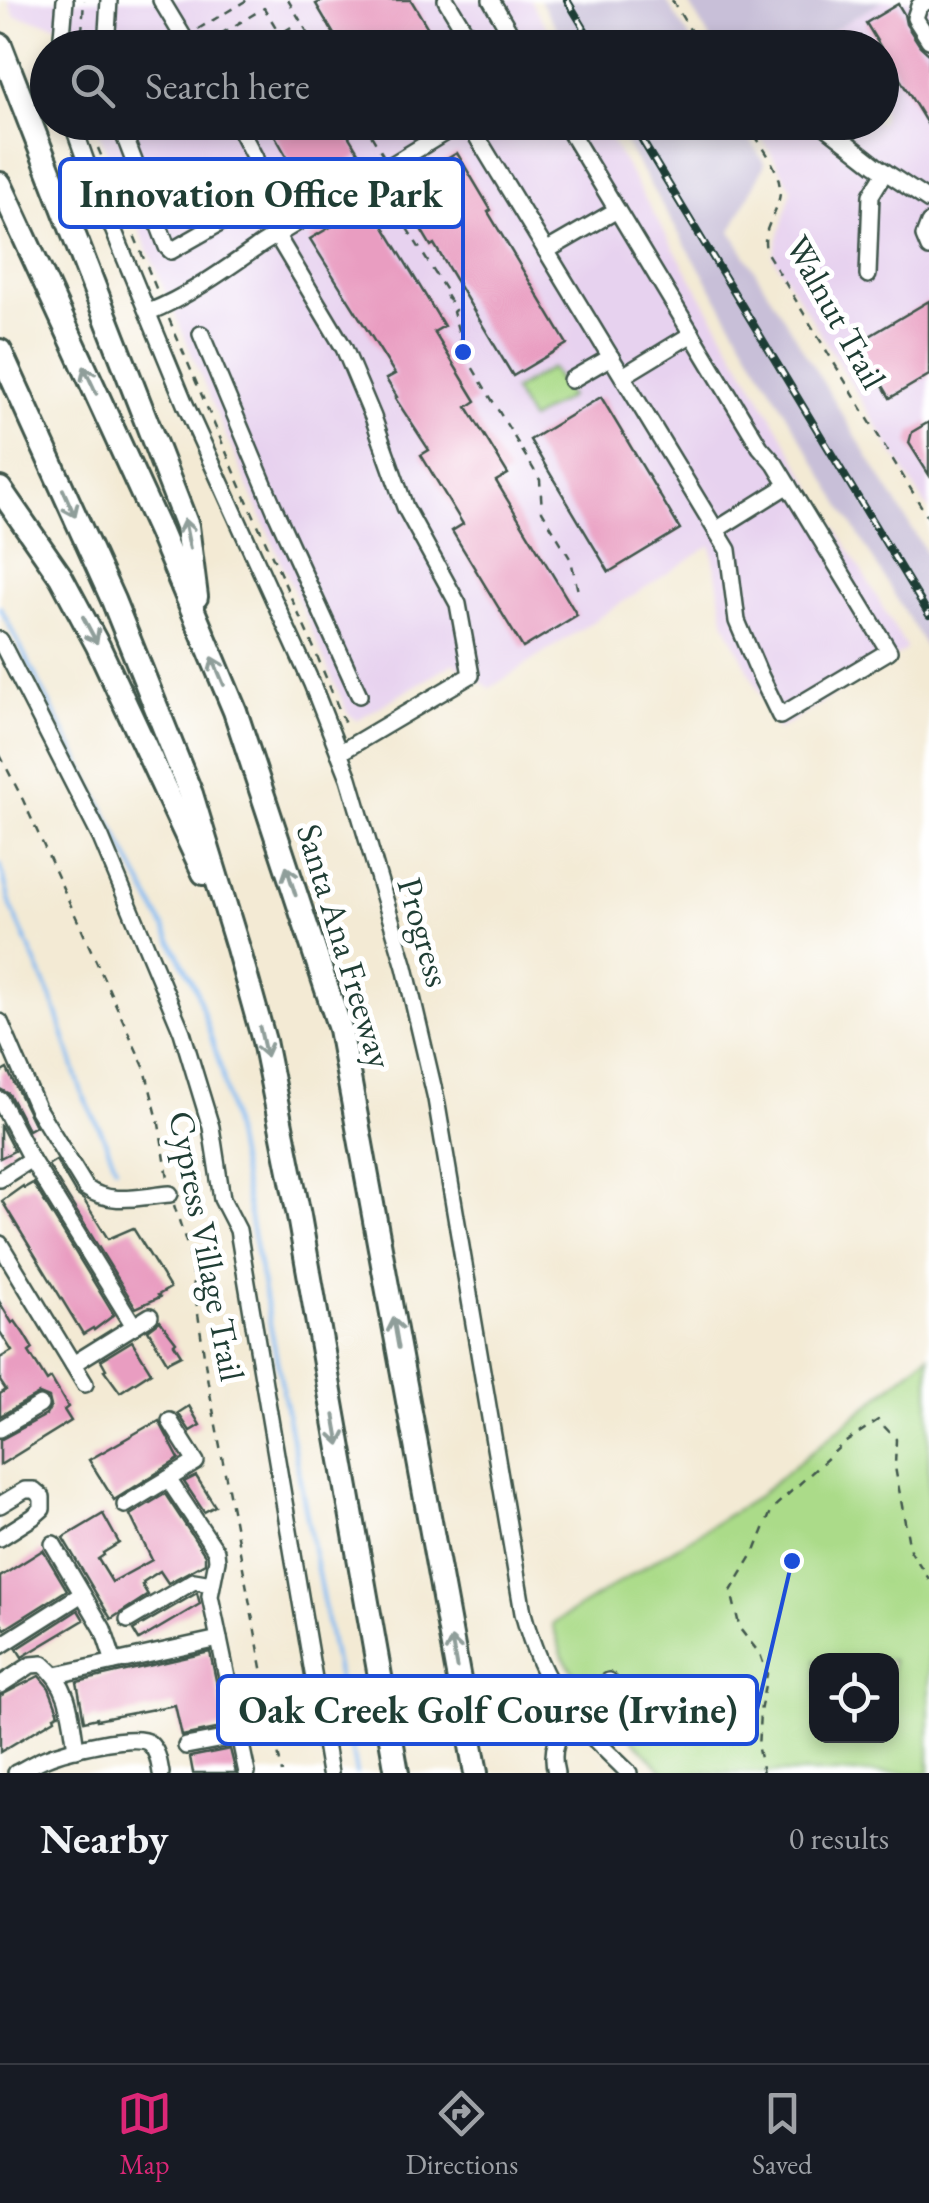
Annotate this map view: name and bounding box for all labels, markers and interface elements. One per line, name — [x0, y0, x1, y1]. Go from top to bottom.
search box — [30, 30, 899, 140]
icon: search — [65, 58, 120, 113]
text: Search here — [145, 61, 310, 110]
callout: Innovation Office Park — [60, 159, 463, 227]
text: Innovation Office Park — [79, 169, 444, 218]
street label: Walnut Trail — [776, 227, 897, 396]
one-way arrow — [80, 365, 98, 396]
one-way arrow — [61, 487, 79, 518]
one-way arrow — [176, 518, 195, 550]
one-way arrow — [80, 614, 100, 644]
one-way arrow — [207, 656, 225, 686]
street label: Santa Ana Freeway — [287, 818, 404, 1074]
one-way arrow — [281, 866, 299, 897]
street label: Progress — [387, 872, 461, 992]
one-way arrow — [255, 1025, 273, 1057]
street label: Cypress Village Trail — [159, 1107, 256, 1385]
one-way arrow — [386, 1317, 405, 1350]
one-way arrow — [328, 1413, 347, 1446]
one-way arrow — [444, 1637, 463, 1670]
map controls — [809, 1653, 899, 1743]
button: locate — [809, 1653, 899, 1743]
callout: Oak Creek Golf Course (Irvine) — [218, 1676, 757, 1744]
text: Oak Creek Golf Course (Irvine) — [238, 1685, 738, 1734]
text: Nearby — [40, 1811, 169, 1866]
text: 0 results — [789, 1817, 889, 1859]
tab: Map — [117, 2086, 172, 2182]
tab: Directions — [406, 2086, 518, 2182]
tab: Saved — [752, 2086, 812, 2182]

